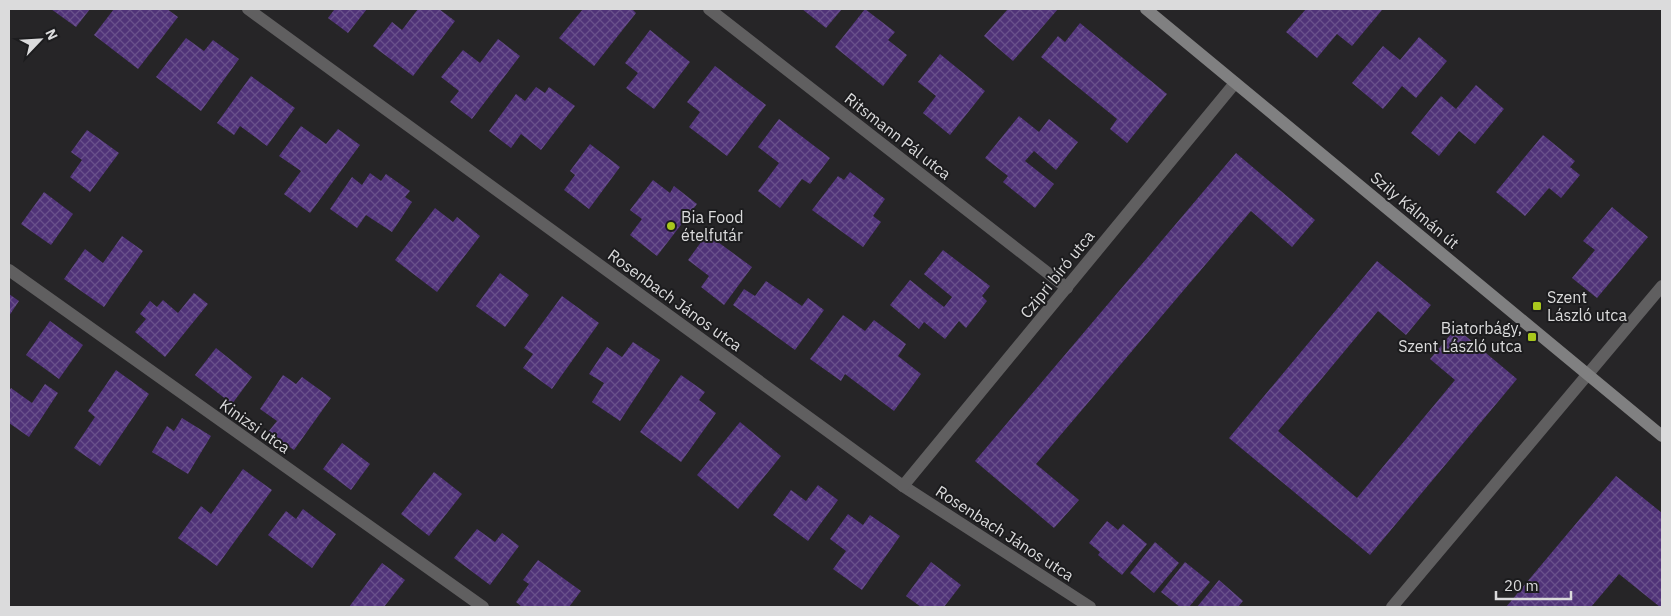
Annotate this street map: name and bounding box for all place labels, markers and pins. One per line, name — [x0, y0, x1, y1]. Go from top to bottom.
place label: Bia Food ételfutár — [681, 207, 744, 245]
marker: Bia Food ételfutár — [665, 220, 677, 232]
place label: Szent László utca — [1547, 287, 1627, 325]
marker: Szent László utca — [1531, 300, 1543, 312]
place label: Biatorbágy, Szent László utca — [1398, 318, 1522, 356]
marker: Biatorbágy, Szent László utca — [1526, 331, 1538, 343]

